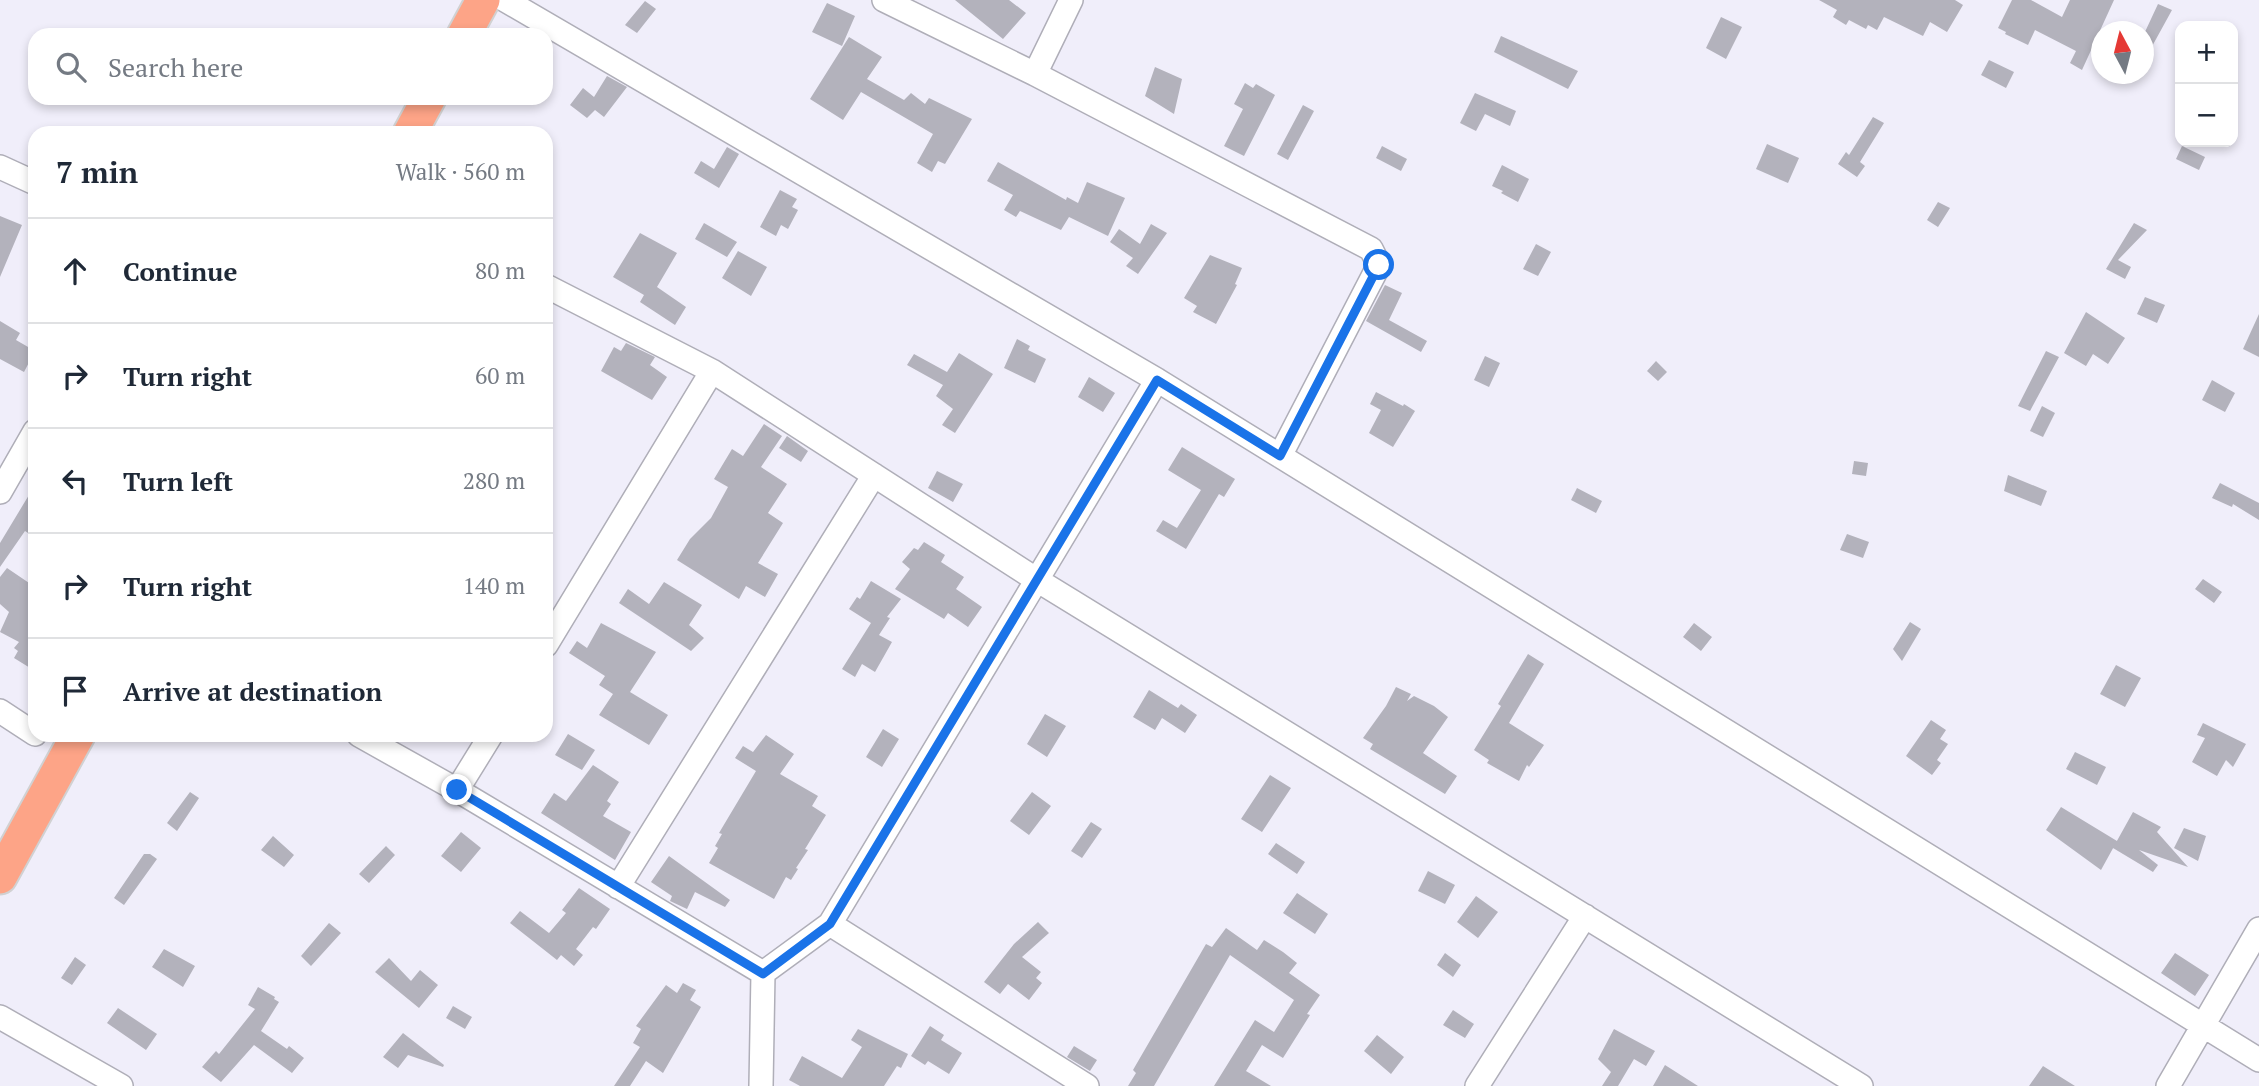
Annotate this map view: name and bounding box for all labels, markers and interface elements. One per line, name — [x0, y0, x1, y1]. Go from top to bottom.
north arrow — [2091, 21, 2154, 84]
map controls — [2175, 21, 2238, 147]
button: + — [2175, 21, 2238, 84]
search box — [28, 28, 553, 105]
icon: search — [52, 48, 90, 86]
text: Search here — [108, 50, 243, 84]
button: − — [2175, 84, 2238, 147]
text: 7 min — [56, 152, 138, 192]
text: Walk · 560 m — [396, 156, 525, 187]
route start — [1363, 249, 1394, 280]
icon: ahead — [56, 252, 94, 290]
text: Continue — [123, 254, 237, 288]
text: 80 m — [475, 255, 525, 286]
icon: right — [56, 357, 94, 395]
text: Turn right — [123, 359, 252, 393]
text: 60 m — [475, 360, 525, 391]
icon: left — [56, 462, 94, 500]
text: Turn left — [123, 464, 233, 498]
text: 280 m — [463, 465, 525, 496]
icon: right — [56, 567, 94, 605]
text: Turn right — [123, 569, 252, 603]
text: 140 m — [463, 570, 525, 601]
icon: arrive — [56, 672, 94, 710]
text: Arrive at destination — [123, 674, 382, 708]
route end — [441, 774, 472, 805]

